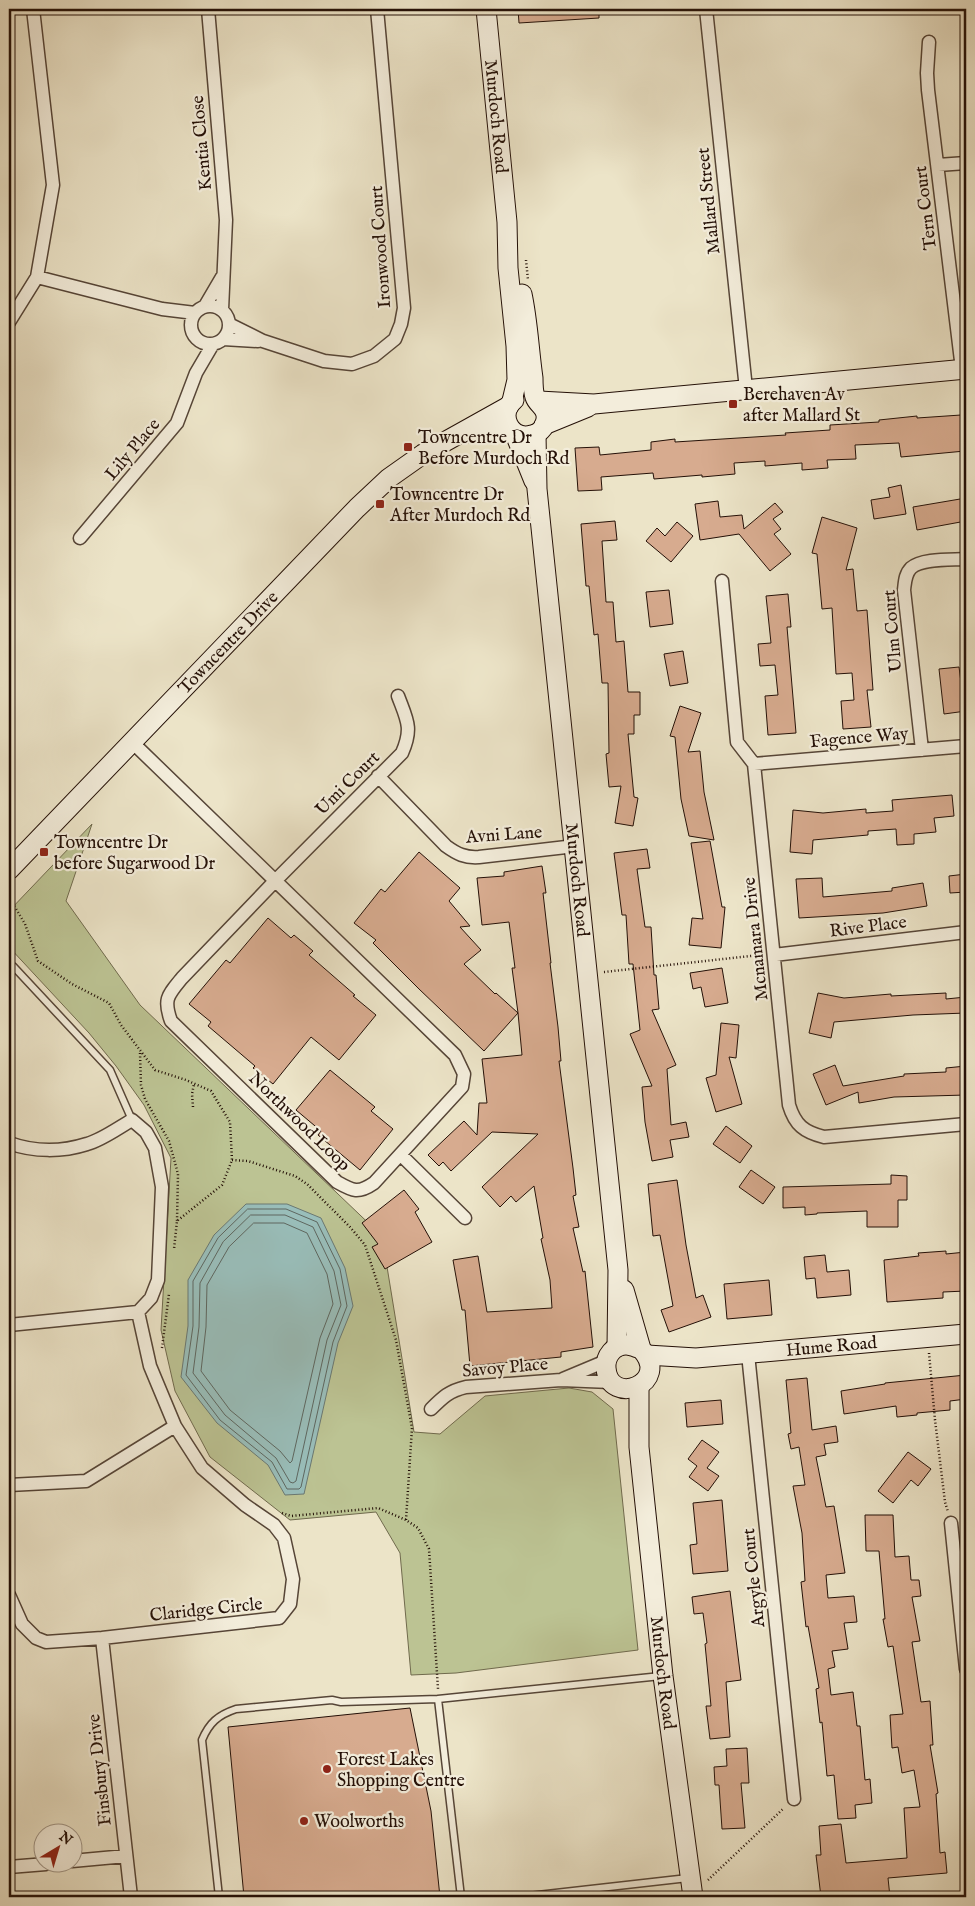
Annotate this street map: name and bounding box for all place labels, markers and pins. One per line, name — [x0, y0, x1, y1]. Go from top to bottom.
place label: Berehaven Av after Mallard St — [743, 384, 860, 428]
marker: Berehaven Av after Mallard St — [727, 398, 739, 410]
place label: Towncentre Dr Before Murdoch Rd — [418, 427, 570, 471]
marker: Towncentre Dr Before Murdoch Rd — [402, 441, 414, 453]
place label: Towncentre Dr After Murdoch Rd — [389, 484, 530, 528]
marker: Towncentre Dr After Murdoch Rd — [374, 498, 386, 510]
place label: Towncentre Dr before Sugarwood Dr — [54, 832, 216, 876]
marker: Towncentre Dr before Sugarwood Dr — [38, 846, 50, 858]
place label: Forest Lakes Shopping Centre — [337, 1749, 465, 1793]
marker: Forest Lakes Shopping Centre — [321, 1763, 333, 1775]
place label: Woolworths — [314, 1811, 404, 1834]
marker: Woolworths — [298, 1815, 310, 1827]

